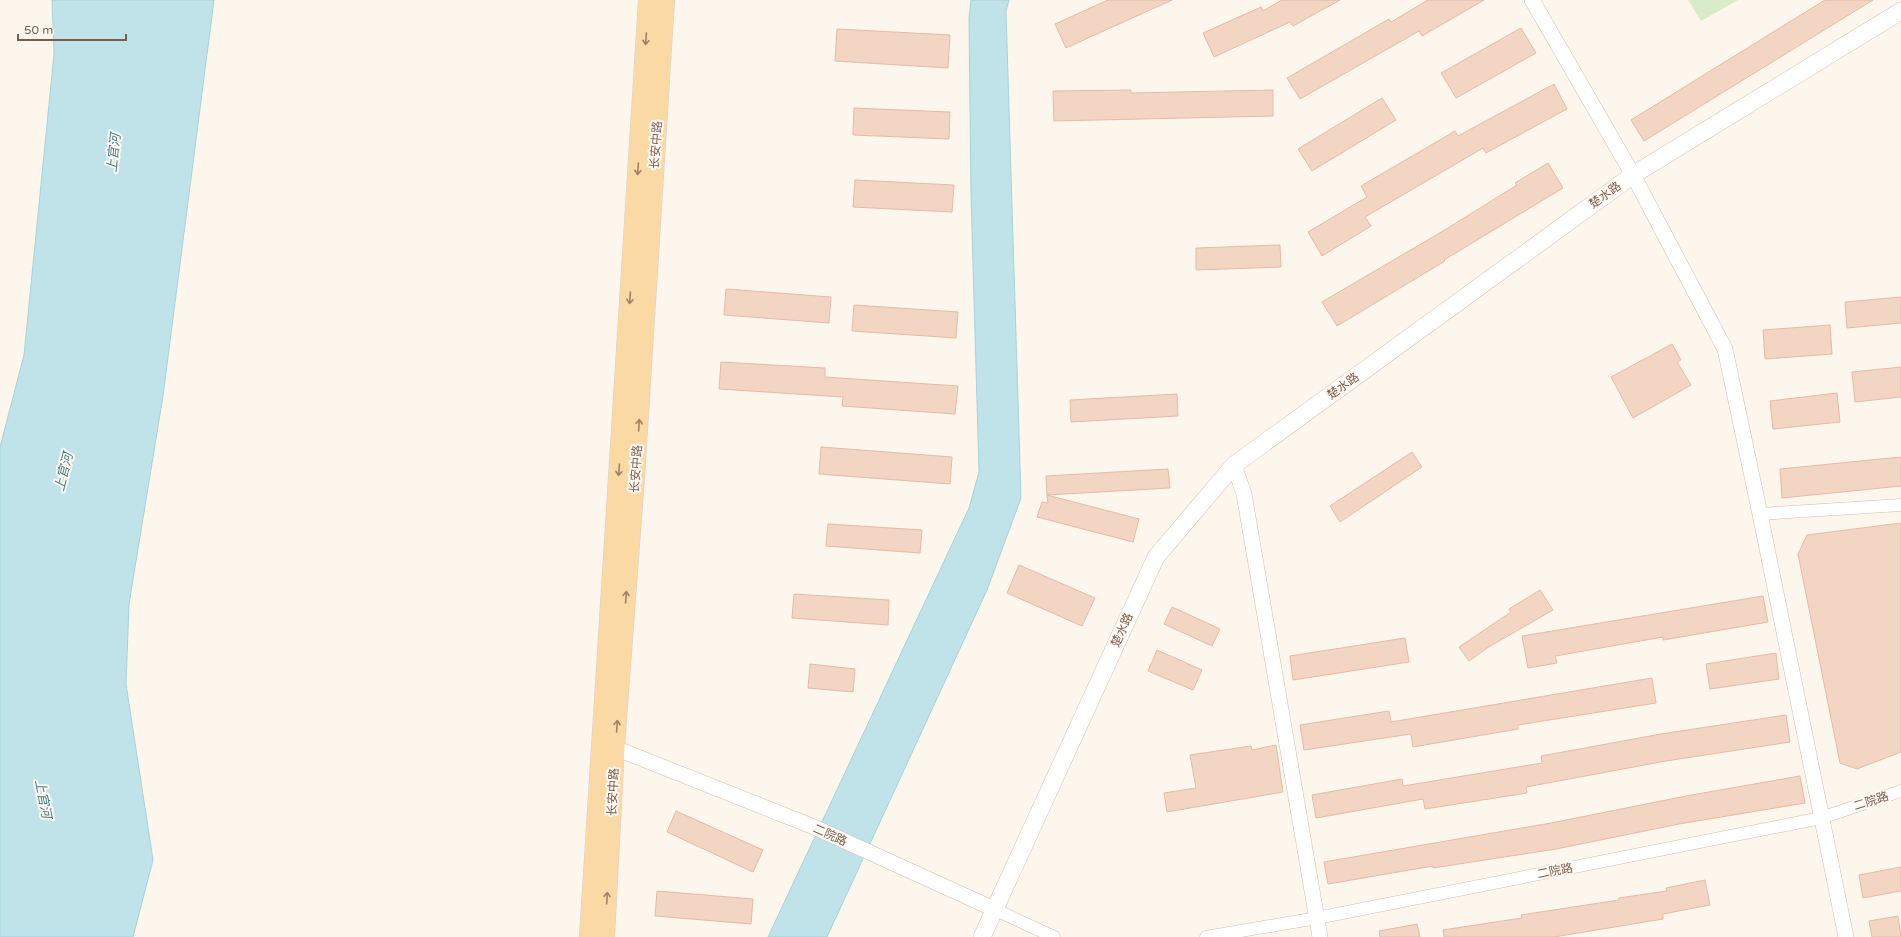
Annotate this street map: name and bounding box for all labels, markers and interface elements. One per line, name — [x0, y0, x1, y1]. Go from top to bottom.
scale bar — [18, 16, 126, 42]
text: 50 m — [24, 23, 53, 37]
one-way arrow — [642, 32, 649, 45]
street label: 长安中路 — [647, 121, 665, 169]
water label: 上官河 — [104, 130, 124, 173]
one-way arrow — [634, 162, 641, 175]
street label: 楚水路 — [1586, 179, 1624, 211]
one-way arrow — [626, 291, 633, 304]
street label: 楚水路 — [1324, 370, 1362, 402]
one-way arrow — [635, 419, 642, 432]
street label: 长安中路 — [627, 445, 645, 493]
water label: 上官河 — [52, 448, 77, 493]
one-way arrow — [616, 463, 623, 476]
one-way arrow — [623, 591, 630, 604]
street label: 楚水路 — [1108, 611, 1136, 649]
one-way arrow — [613, 720, 620, 733]
street label: 长安中路 — [605, 768, 621, 816]
water label: 上官河 — [31, 778, 55, 823]
street label: 二院路 — [1852, 789, 1890, 813]
street label: 二院路 — [811, 821, 849, 849]
street label: 二院路 — [1536, 861, 1574, 881]
one-way arrow — [604, 892, 611, 905]

